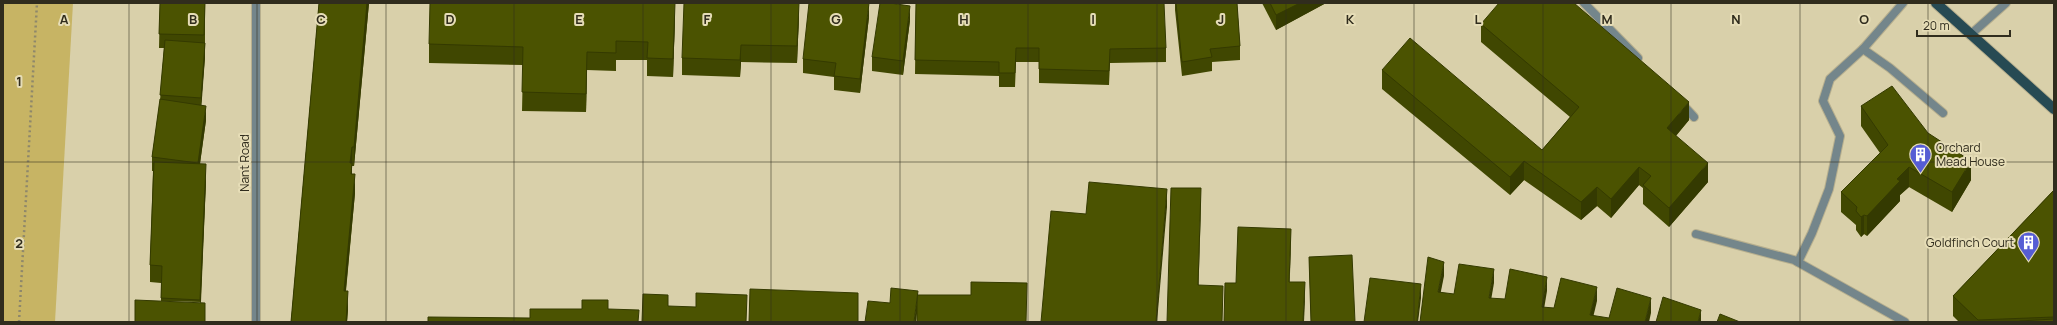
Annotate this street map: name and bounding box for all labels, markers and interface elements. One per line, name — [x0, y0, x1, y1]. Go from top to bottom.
text: A — [60, 10, 69, 28]
text: B — [189, 10, 197, 28]
text: C — [316, 10, 326, 28]
text: D — [445, 10, 455, 28]
text: E — [575, 10, 583, 28]
text: F — [704, 10, 711, 28]
text: G — [831, 10, 841, 28]
text: H — [959, 10, 969, 28]
text: I — [1091, 10, 1095, 28]
text: J — [1218, 10, 1224, 28]
text: K — [1346, 10, 1355, 28]
text: L — [1475, 10, 1482, 28]
text: M — [1601, 10, 1613, 28]
text: N — [1731, 10, 1741, 28]
text: O — [1859, 10, 1869, 28]
scale bar — [1917, 12, 2010, 38]
text: 20 m — [1923, 17, 1950, 34]
text: 1 — [16, 72, 22, 90]
street label: Nant Road — [236, 134, 253, 192]
place label: Orchard Mead House — [1936, 139, 2005, 170]
building icon: Orchard Mead House — [1907, 141, 1933, 174]
building icon: Goldfinch Court — [2016, 229, 2042, 262]
text: 2 — [15, 234, 23, 252]
place label: Goldfinch Court — [1926, 234, 2014, 251]

